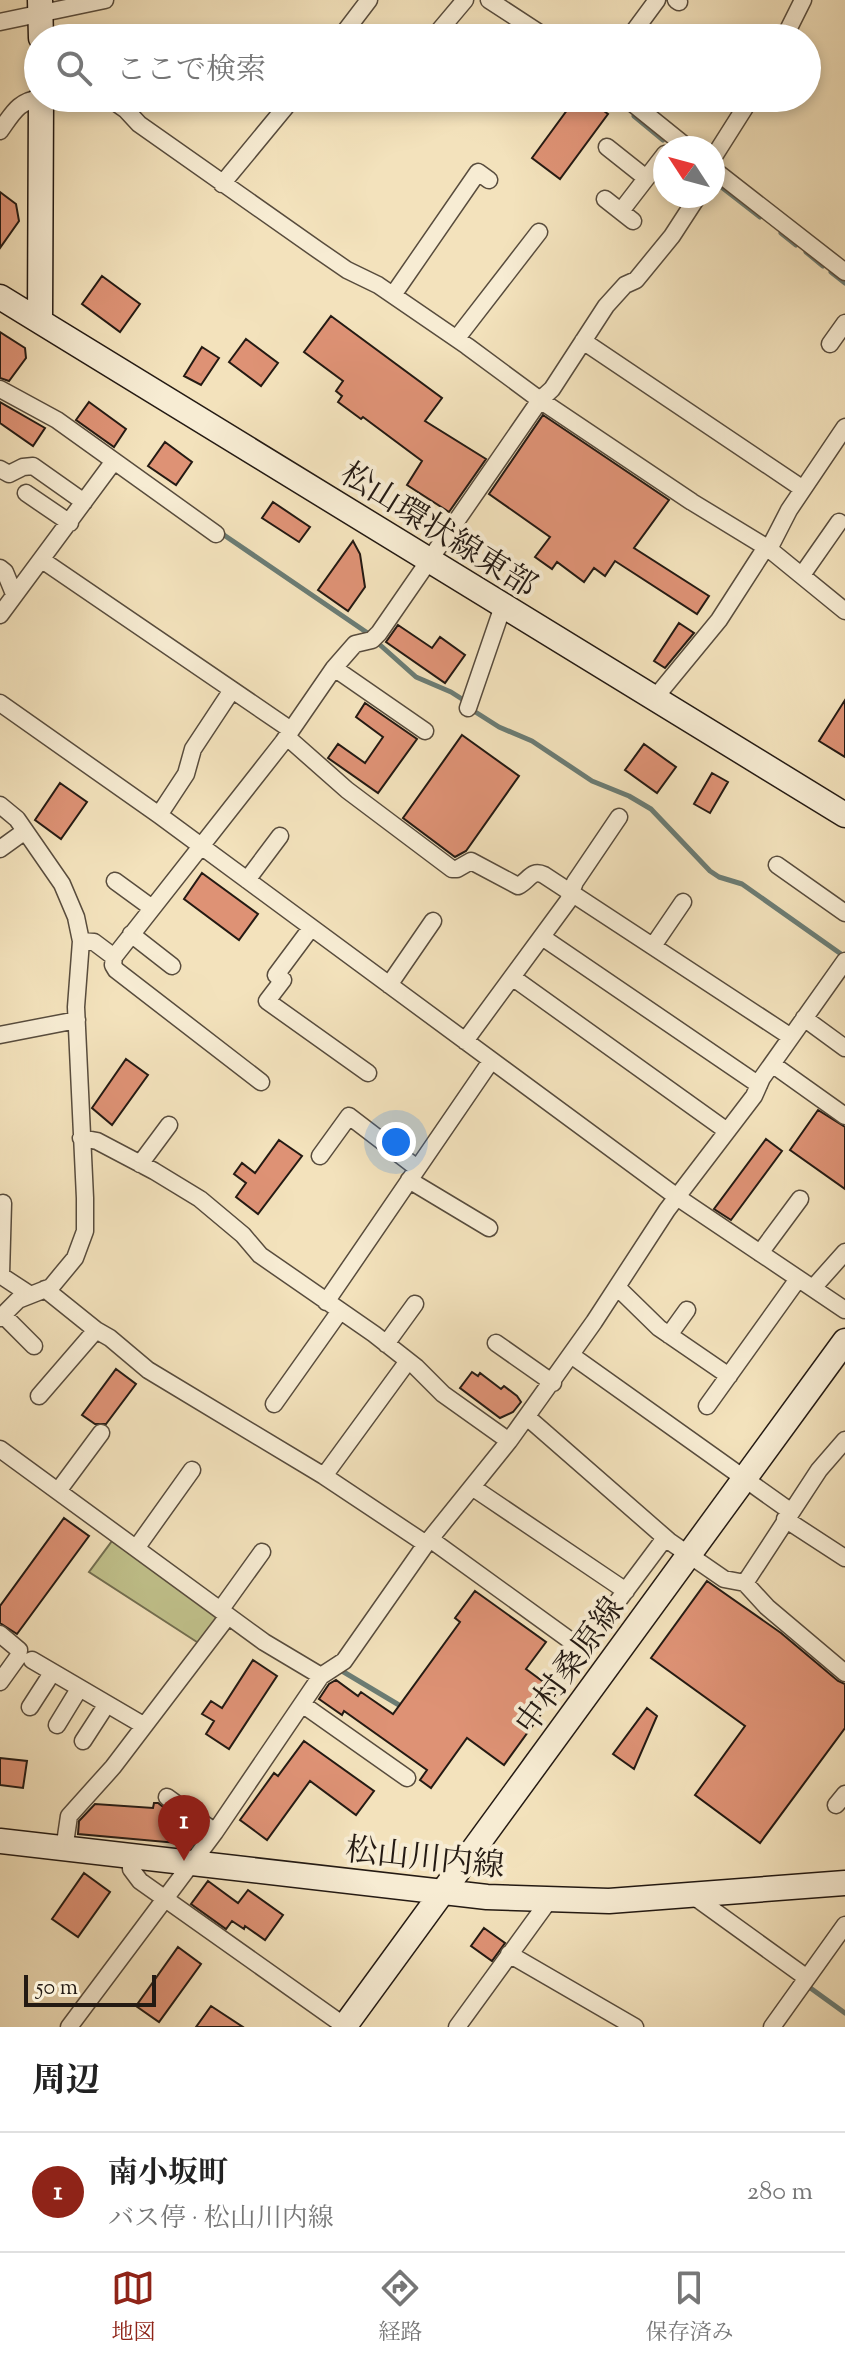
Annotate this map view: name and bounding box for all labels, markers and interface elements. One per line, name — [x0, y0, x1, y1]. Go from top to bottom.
search box — [24, 24, 821, 112]
icon: search — [52, 46, 96, 90]
text: ここで検索 — [116, 50, 266, 93]
north arrow — [653, 136, 725, 208]
street label: 松山環状線東部 — [330, 453, 545, 610]
your location — [376, 1122, 416, 1162]
street label: 中村桑原線 — [506, 1589, 637, 1745]
pin: 1 — [158, 1795, 210, 1861]
street label: 松山川内線 — [343, 1829, 507, 1891]
scale bar — [24, 1971, 156, 2007]
text: 50 m — [36, 1973, 78, 2005]
text: 周辺 — [32, 2058, 100, 2107]
text: 南小坂町 — [108, 2153, 228, 2196]
text: 1 — [54, 2174, 62, 2211]
text: 280 m — [747, 2174, 813, 2211]
text: バス停 · 松山川内線 — [108, 2201, 334, 2238]
tab: 地図 — [111, 2266, 156, 2350]
tab: 経路 — [378, 2266, 423, 2350]
tab: 保存済み — [645, 2266, 734, 2350]

